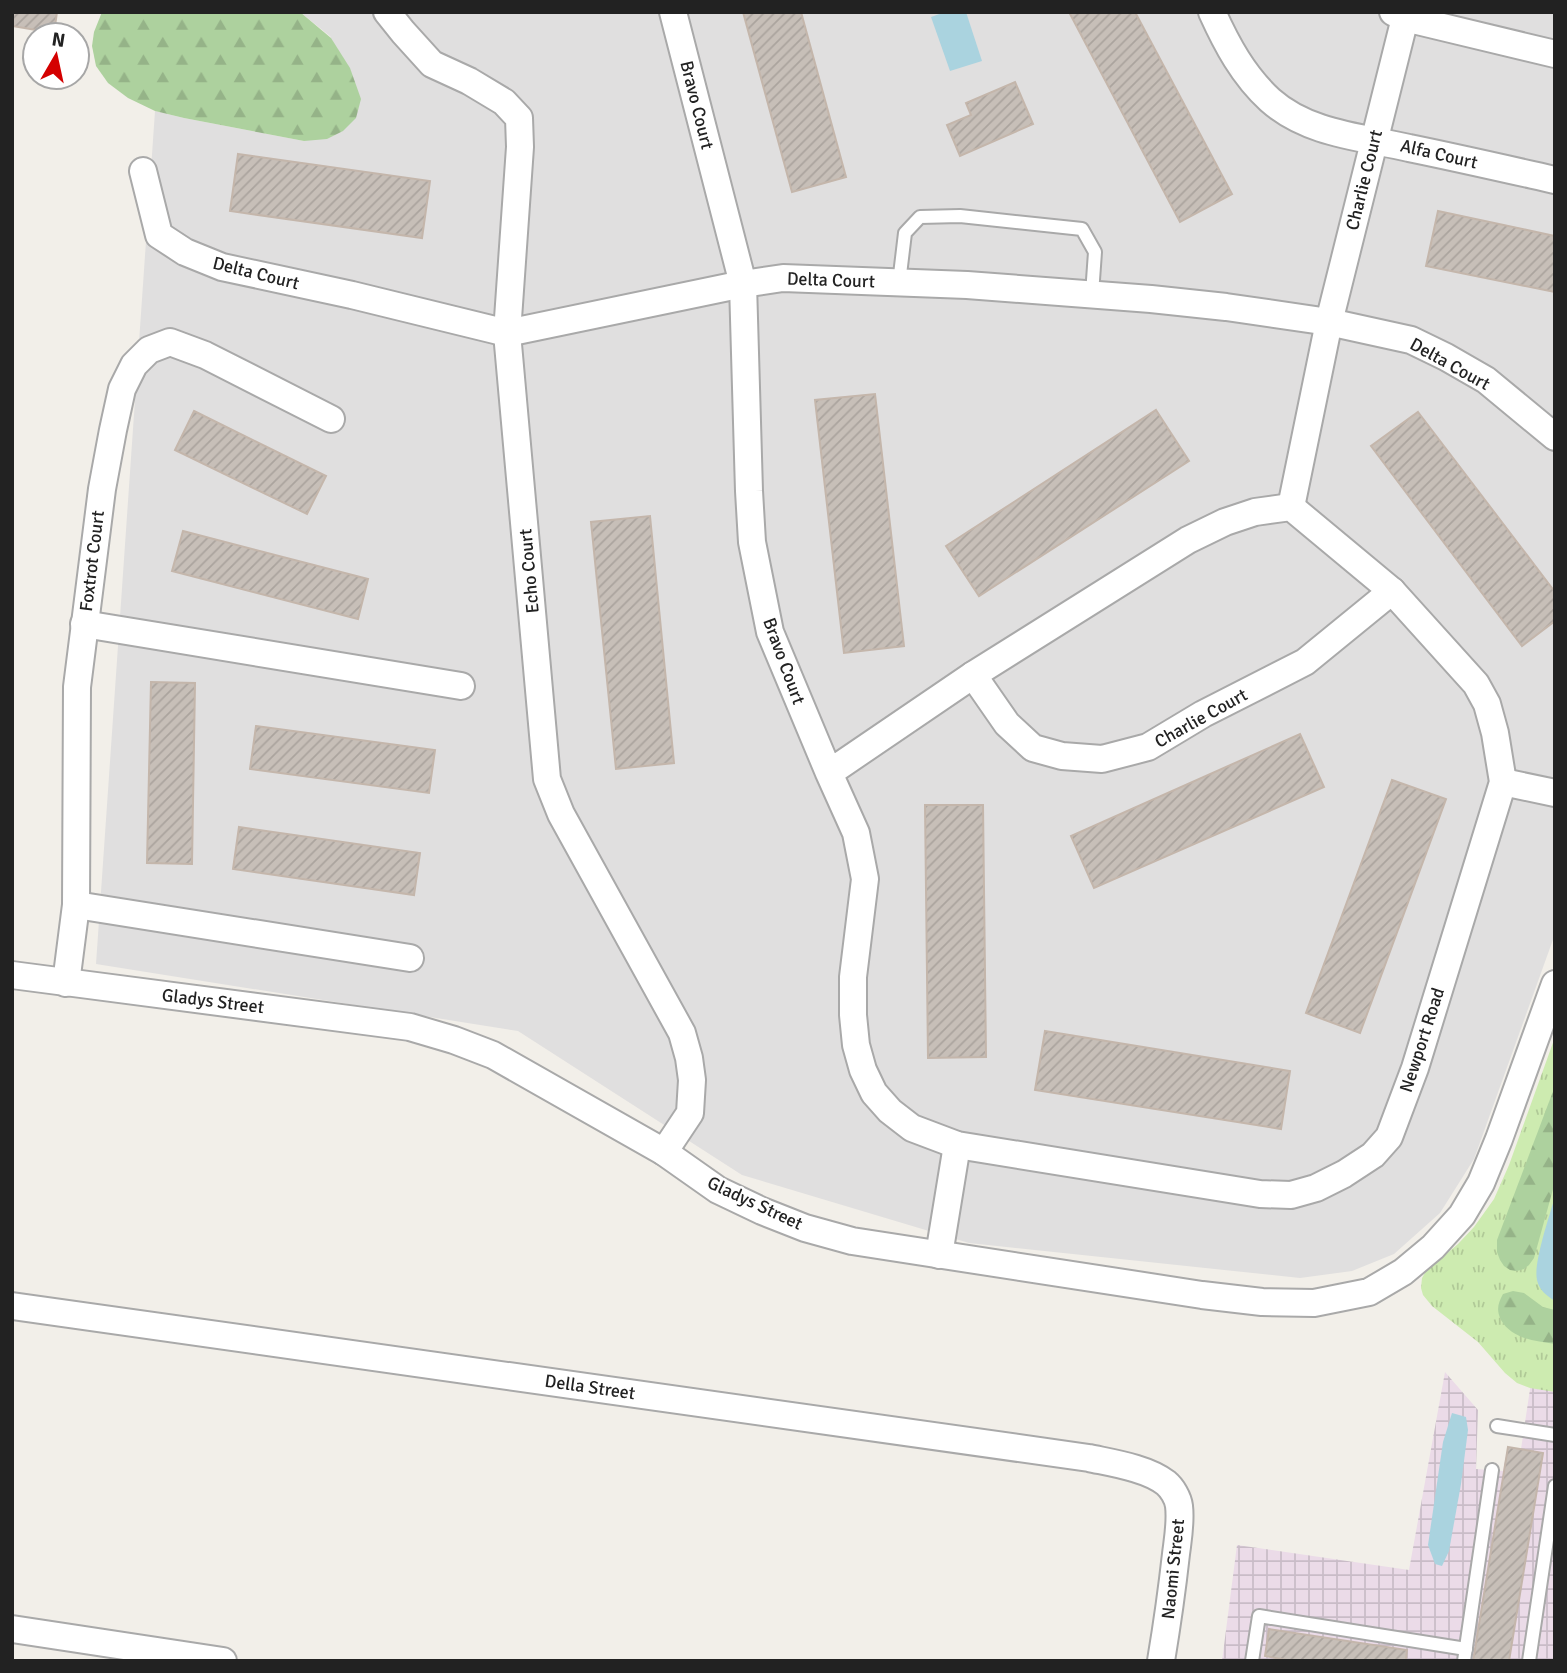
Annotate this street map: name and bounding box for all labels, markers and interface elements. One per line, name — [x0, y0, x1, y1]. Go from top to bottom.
north arrow — [21, 21, 91, 91]
text: N — [50, 27, 67, 53]
street label: Bravo Court — [675, 58, 719, 152]
street label: Charlie Court — [1341, 128, 1387, 232]
street label: Alfa Court — [1398, 134, 1480, 174]
street label: Delta Court — [211, 252, 301, 294]
street label: Delta Court — [786, 267, 876, 293]
street label: Delta Court — [1406, 333, 1494, 395]
street label: Foxtrot Court — [75, 509, 109, 613]
street label: Echo Court — [514, 528, 544, 614]
street label: Bravo Court — [758, 615, 810, 707]
street label: Charlie Court — [1151, 683, 1251, 753]
street label: Gladys Street — [161, 984, 265, 1018]
street label: Newport Road — [1395, 985, 1449, 1095]
street label: Gladys Street — [704, 1171, 806, 1235]
street label: Della Street — [543, 1370, 637, 1404]
street label: Naomi Street — [1157, 1518, 1189, 1620]

